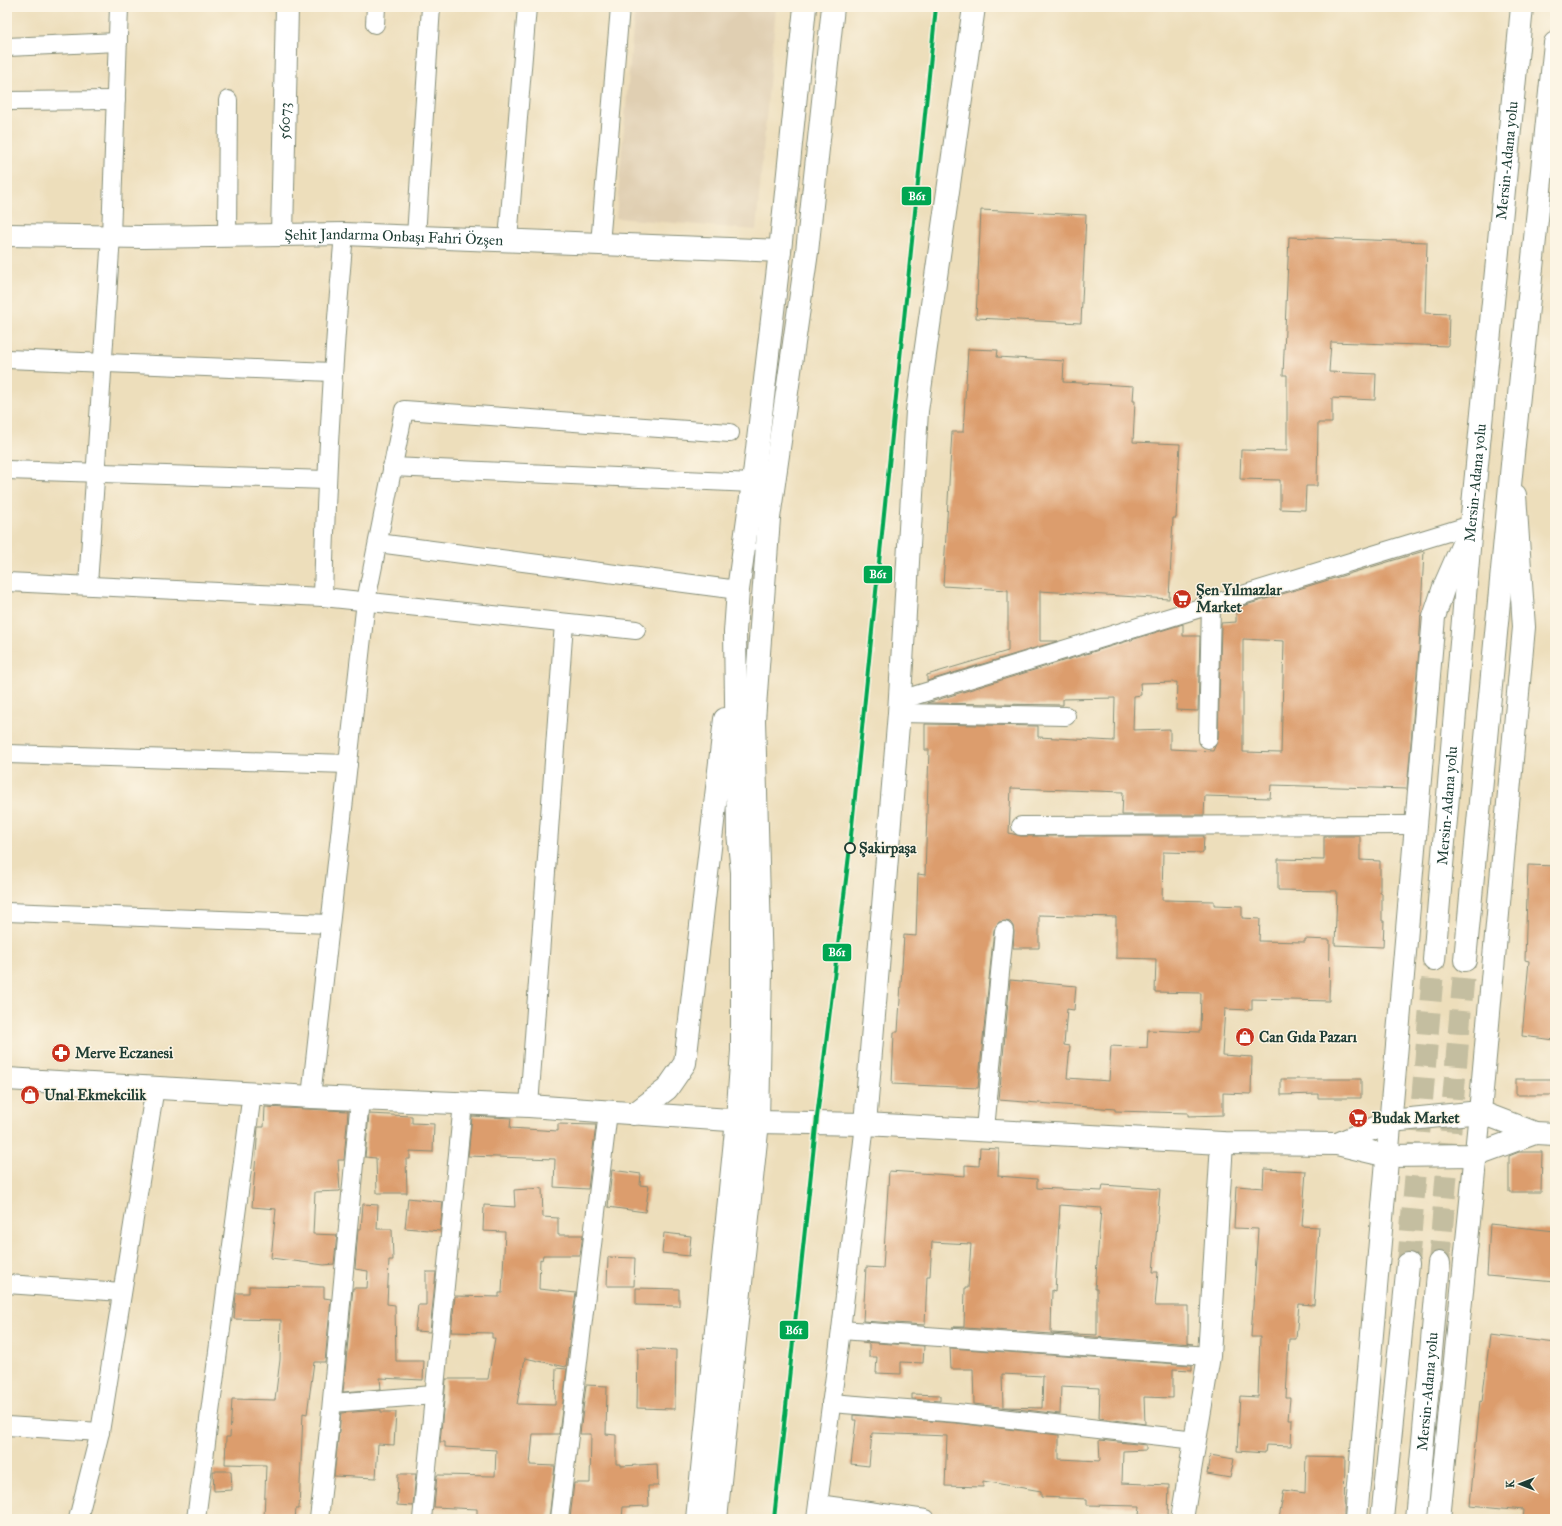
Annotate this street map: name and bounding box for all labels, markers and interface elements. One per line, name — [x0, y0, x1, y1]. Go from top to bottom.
street label: Mersin-Adana yolu — [1492, 100, 1522, 221]
street label: 56073 — [275, 102, 294, 140]
line badge: B61 — [901, 186, 932, 206]
text: B61 — [908, 190, 926, 203]
street label: Şehit Jandarma Onbaşı Fahri Özşen — [284, 225, 504, 249]
street label: Mersin-Adana yolu — [1461, 423, 1490, 543]
line badge: B61 — [863, 565, 893, 584]
text: B61 — [869, 568, 887, 581]
place label: Şen Yılmazlar Market — [1196, 581, 1282, 616]
supermarket icon: Şen Yılmazlar Market — [1171, 588, 1193, 610]
street label: Mersin-Adana yolu — [1433, 745, 1461, 866]
place label: Şakirpaşa — [859, 839, 917, 858]
marker: Şakirpaşa — [844, 842, 856, 854]
line badge: B61 — [822, 943, 852, 962]
text: B61 — [828, 946, 846, 959]
shop icon: Can Gıda Pazarı — [1234, 1026, 1256, 1048]
place label: Can Gıda Pazarı — [1259, 1028, 1358, 1046]
pharmacy icon: Merve Eczanesi — [50, 1042, 72, 1064]
place label: Merve Eczanesi — [75, 1044, 174, 1062]
shop icon: Unal Ekmekcilik — [19, 1084, 41, 1106]
place label: Unal Ekmekcilik — [44, 1086, 147, 1104]
supermarket icon: Budak Market — [1347, 1107, 1369, 1129]
place label: Budak Market — [1372, 1109, 1460, 1127]
line badge: B61 — [779, 1320, 809, 1340]
text: B61 — [785, 1324, 803, 1337]
street label: Mersin-Adana yolu — [1413, 1331, 1442, 1452]
north arrow — [1500, 1464, 1540, 1504]
text: K — [1504, 1479, 1517, 1488]

